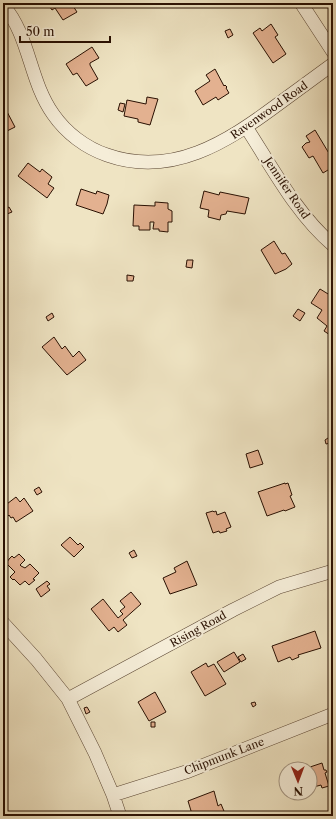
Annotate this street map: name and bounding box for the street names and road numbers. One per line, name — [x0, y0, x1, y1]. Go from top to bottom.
street label: Ravenwood Road — [228, 78, 311, 142]
street label: Jennifer Road — [260, 153, 313, 222]
street label: Rising Road — [167, 608, 229, 650]
street label: Chipmunk Lane — [182, 734, 266, 778]

